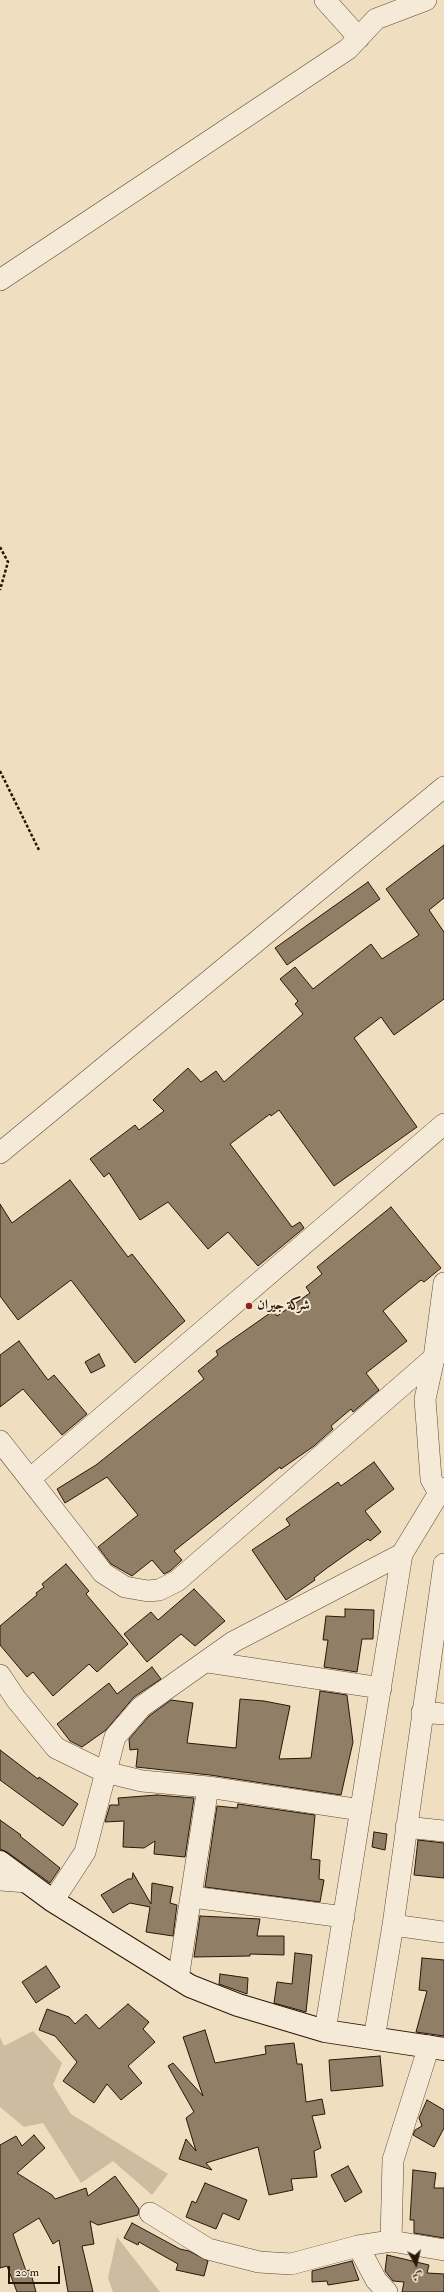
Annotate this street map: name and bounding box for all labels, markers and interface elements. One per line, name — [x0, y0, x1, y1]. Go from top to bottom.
place label: شركة جيران — [257, 1298, 310, 1314]
marker: شركة جيران — [244, 1301, 254, 1311]
north arrow — [396, 2244, 436, 2284]
scale bar — [10, 2258, 62, 2284]
text: 20 m — [15, 2265, 39, 2280]
text: ش — [411, 2269, 424, 2284]

